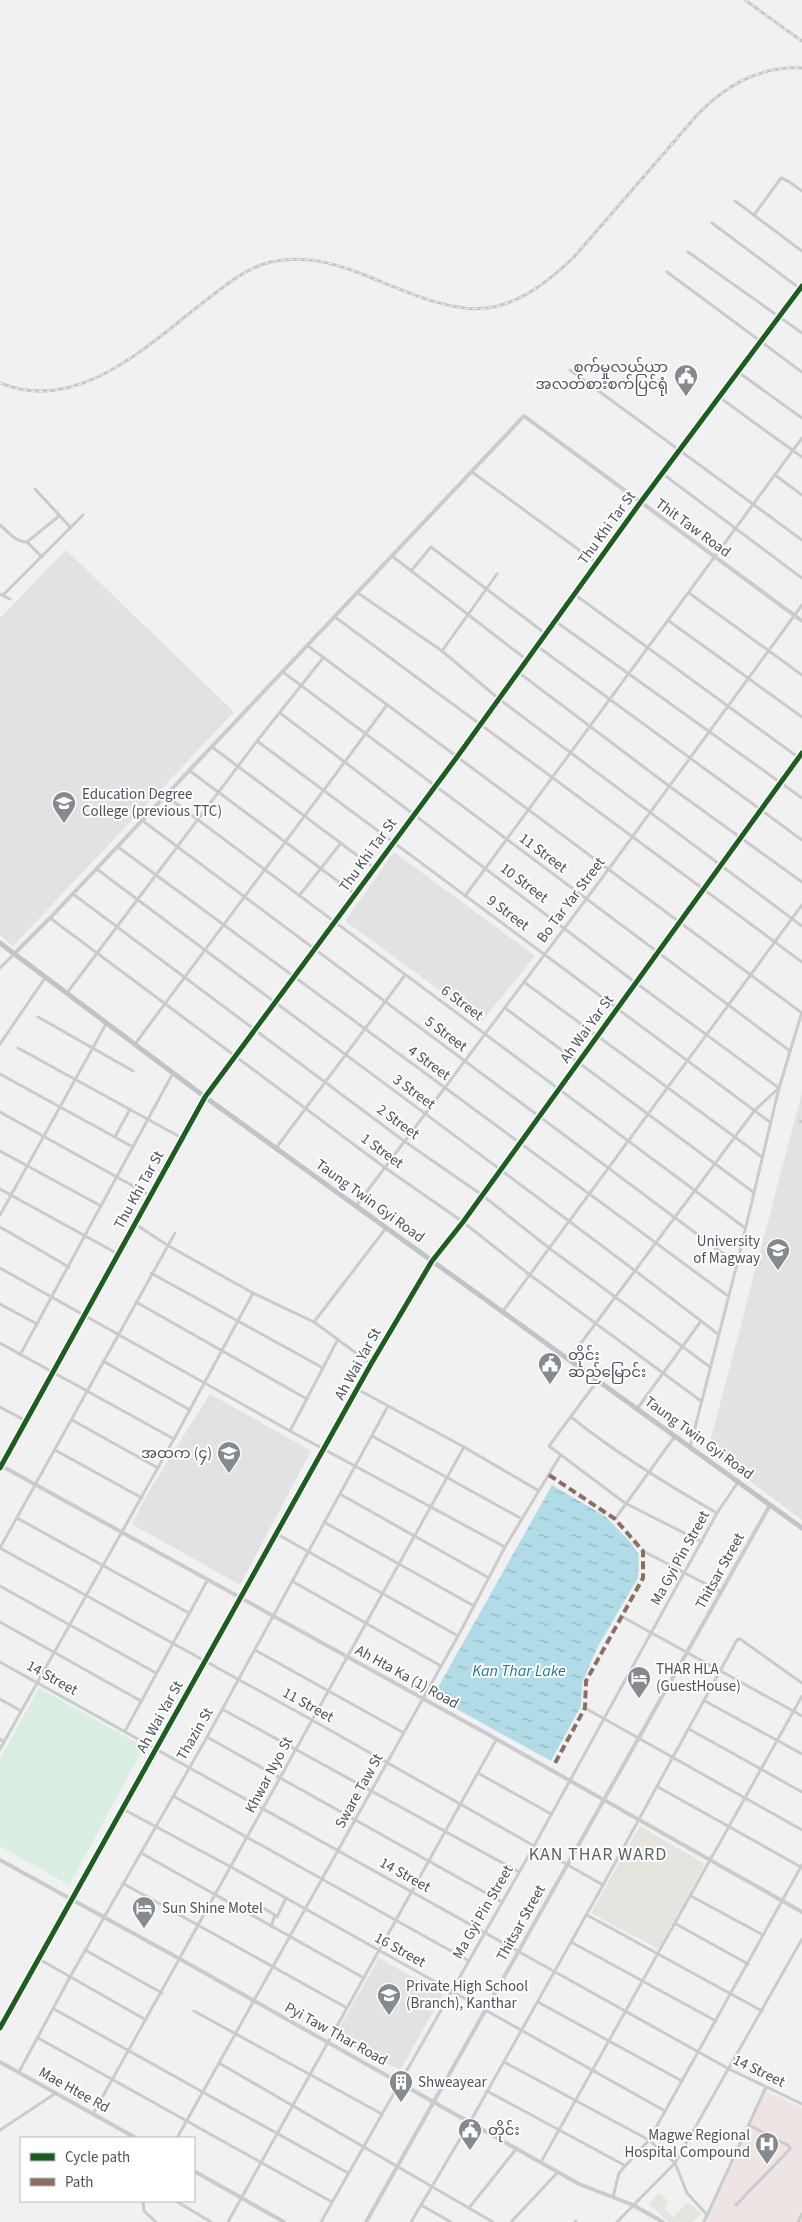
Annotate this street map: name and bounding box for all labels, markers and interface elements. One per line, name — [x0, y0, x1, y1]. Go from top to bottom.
place label: စက်မှုလယ်ယာ အလတ်စားစက်ပြင်ရုံ — [536, 357, 668, 396]
public building icon: စက်မှုလယ်ယာ အလတ်စားစက်ပြင်ရုံ — [673, 363, 699, 397]
street label: Thu Khi Tar St — [573, 487, 641, 569]
street label: Thit Taw Road — [651, 494, 735, 562]
place label: Education Degree College (previous TTC) — [82, 784, 222, 822]
school or university icon: Education Degree College (previous TTC) — [51, 790, 77, 824]
street label: Thu Khi Tar St — [334, 814, 402, 896]
street label: 11 Street — [515, 828, 571, 878]
street label: Bo Tar Yar Street — [532, 853, 610, 947]
street label: 10 Street — [496, 858, 552, 908]
street label: 9 Street — [482, 890, 534, 936]
street label: 6 Street — [436, 980, 488, 1026]
street label: Ah Wai Yar St — [555, 991, 619, 1067]
street label: 5 Street — [420, 1011, 472, 1057]
street label: 4 Street — [403, 1040, 455, 1086]
street label: 3 Street — [388, 1069, 440, 1115]
street label: 2 Street — [372, 1099, 424, 1145]
street label: 1 Street — [356, 1128, 408, 1174]
street label: Thu Khi Tar St — [109, 1147, 169, 1233]
street label: Taung Twin Gyi Road — [311, 1154, 429, 1248]
place label: University of Magway — [693, 1231, 760, 1269]
school or university icon: University of Magway — [765, 1237, 791, 1271]
street label: Ah Wai Yar St — [329, 1324, 387, 1404]
place label: တိုင်း ဆည်မြောင်း — [568, 1345, 646, 1384]
public building icon: တိုင်း ဆည်မြောင်း — [537, 1351, 563, 1385]
street label: Taung Twin Gyi Road — [640, 1391, 758, 1485]
school or university icon: အထက (၄) — [216, 1440, 242, 1474]
place label: အထက (၄) — [141, 1443, 212, 1465]
street label: Ma Gyi Pin Street — [645, 1507, 715, 1609]
street label: Thitsar Street — [690, 1529, 750, 1613]
street label: Ah Hta Ka (1) Road — [351, 1640, 463, 1714]
street label: 14 Street — [23, 1655, 81, 1701]
place label: THAR HLA (GuestHouse) — [656, 1659, 741, 1697]
water label: Kan Thar Lake — [472, 1660, 566, 1682]
hotel icon: THAR HLA (GuestHouse) — [626, 1665, 652, 1699]
street label: Ah Wai Yar St — [131, 1677, 189, 1757]
street label: 11 Street — [279, 1682, 337, 1728]
street label: Thazin St — [171, 1704, 219, 1764]
street label: Khwar Nyo St — [240, 1733, 298, 1817]
street label: Sware Taw St — [330, 1750, 388, 1832]
district label: KAN THAR WARD — [529, 1842, 667, 1867]
street label: 14 Street — [376, 1852, 434, 1898]
street label: Ma Gyi Pin Street — [448, 1861, 518, 1963]
street label: Thitsar Street — [491, 1881, 551, 1965]
hotel icon: Sun Shine Motel — [131, 1895, 157, 1929]
place label: Sun Shine Motel — [162, 1898, 263, 1919]
street label: 16 Street — [371, 1927, 429, 1973]
place label: Private High School (Branch), Kanthar — [406, 1976, 528, 2014]
school or university icon: Private High School (Branch), Kanthar — [376, 1982, 402, 2016]
street label: Pyi Taw Thar Road — [281, 1997, 391, 2071]
street label: 14 Street — [729, 2049, 789, 2093]
street label: Mae Htee Rd — [35, 2062, 113, 2118]
building icon: Shweayear — [388, 2069, 414, 2103]
place label: Shweayear — [418, 2072, 487, 2093]
public building icon: တိုင်း — [457, 2117, 483, 2151]
place label: တိုင်း — [488, 2120, 520, 2142]
place label: Magwe Regional Hospital Compound — [624, 2125, 750, 2163]
hospital icon: Magwe Regional Hospital Compound — [754, 2131, 780, 2165]
legend — [20, 2137, 195, 2202]
text: Cycle path — [65, 2147, 130, 2168]
text: Path — [65, 2172, 93, 2193]

